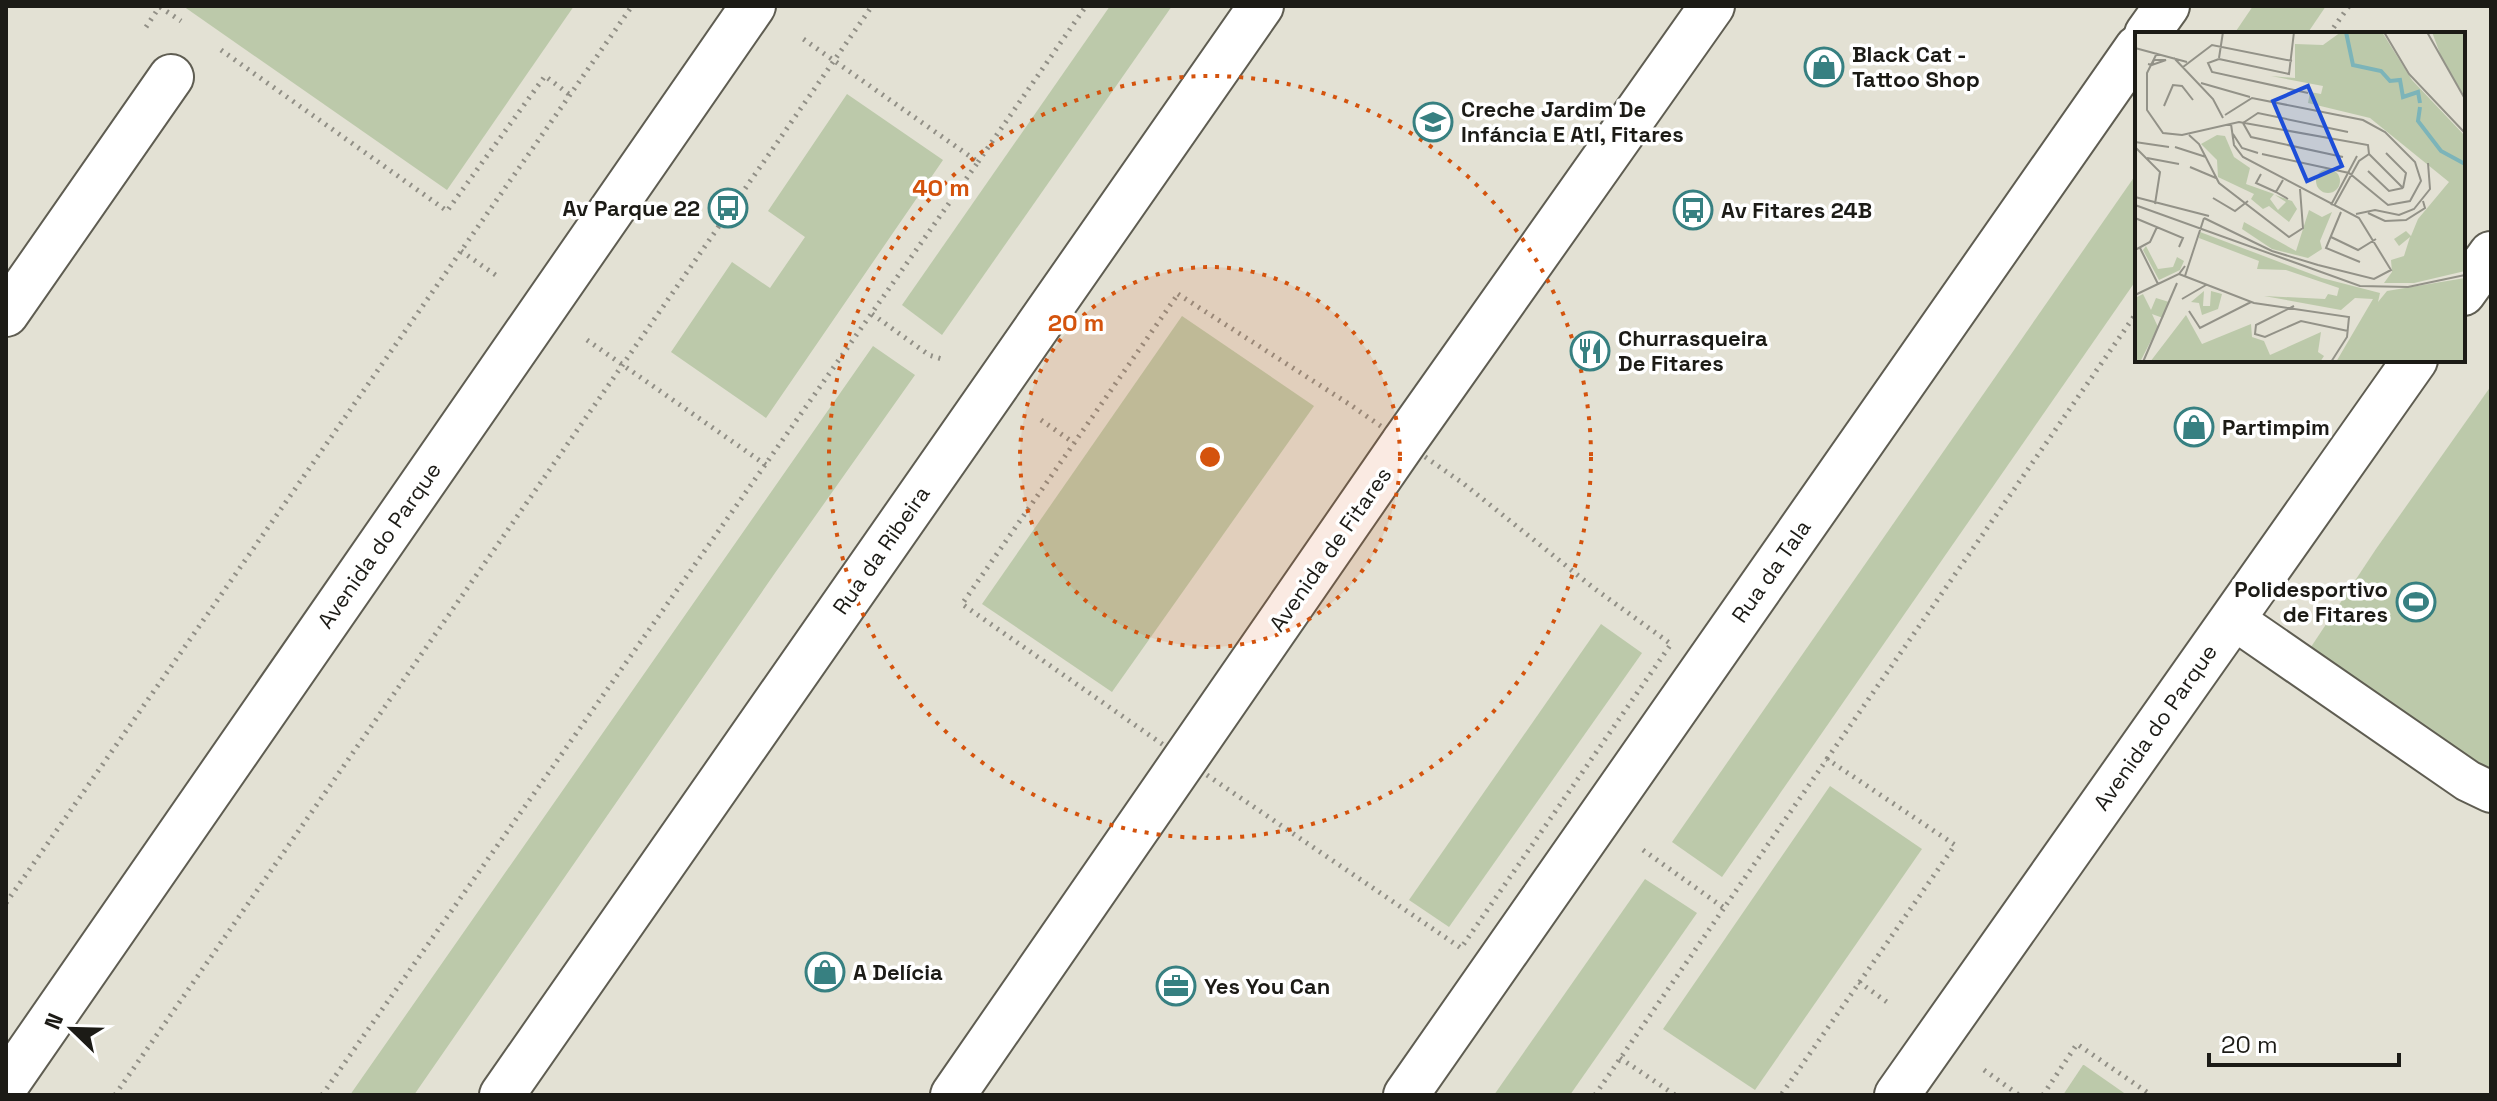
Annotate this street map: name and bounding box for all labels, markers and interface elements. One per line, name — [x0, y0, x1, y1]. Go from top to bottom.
inset map — [2135, 32, 2465, 362]
place label: Black Cat - Tattoo Shop — [1852, 40, 1980, 93]
shop icon: Black Cat - Tattoo Shop — [1803, 46, 1845, 88]
place label: Creche Jardim De Infáncia E Atl, Fitares — [1461, 95, 1684, 148]
school or university icon: Creche Jardim De Infáncia E Atl, Fitares — [1412, 101, 1454, 143]
text: 40 m — [912, 172, 970, 203]
bus stop icon: Av Parque 22 — [707, 187, 749, 229]
bus stop icon: Av Fitares 24B — [1672, 189, 1714, 231]
place label: Av Parque 22 — [563, 194, 700, 222]
place label: Av Fitares 24B — [1721, 196, 1872, 224]
text: 20 m — [1048, 307, 1104, 338]
place label: Churrasqueira De Fitares — [1618, 324, 1768, 377]
restaurant icon: Churrasqueira De Fitares — [1569, 330, 1611, 372]
shop icon: Partimpim — [2173, 406, 2215, 448]
place label: Partimpim — [2222, 413, 2330, 441]
centre of rings — [1196, 443, 1224, 471]
street label: Avenida do Parque — [311, 456, 447, 634]
street label: Avenida de Fitares — [1263, 461, 1397, 637]
street label: Rua da Ribeira — [826, 480, 936, 620]
street label: Rua da Tala — [1725, 514, 1817, 628]
place label: Polidesportivo de Fitares — [2234, 575, 2388, 628]
sports icon: Polidesportivo de Fitares — [2395, 581, 2437, 623]
street label: Avenida do Parque — [2087, 638, 2223, 816]
shop icon: A Delícia — [804, 951, 846, 993]
place label: A Delícia — [853, 958, 943, 986]
office icon: Yes You Can — [1155, 965, 1197, 1007]
place label: Yes You Can — [1204, 972, 1330, 1000]
north arrow — [32, 989, 112, 1069]
text: N — [38, 1009, 69, 1033]
scale bar — [2209, 1017, 2399, 1067]
text: 20 m — [2221, 1029, 2278, 1060]

